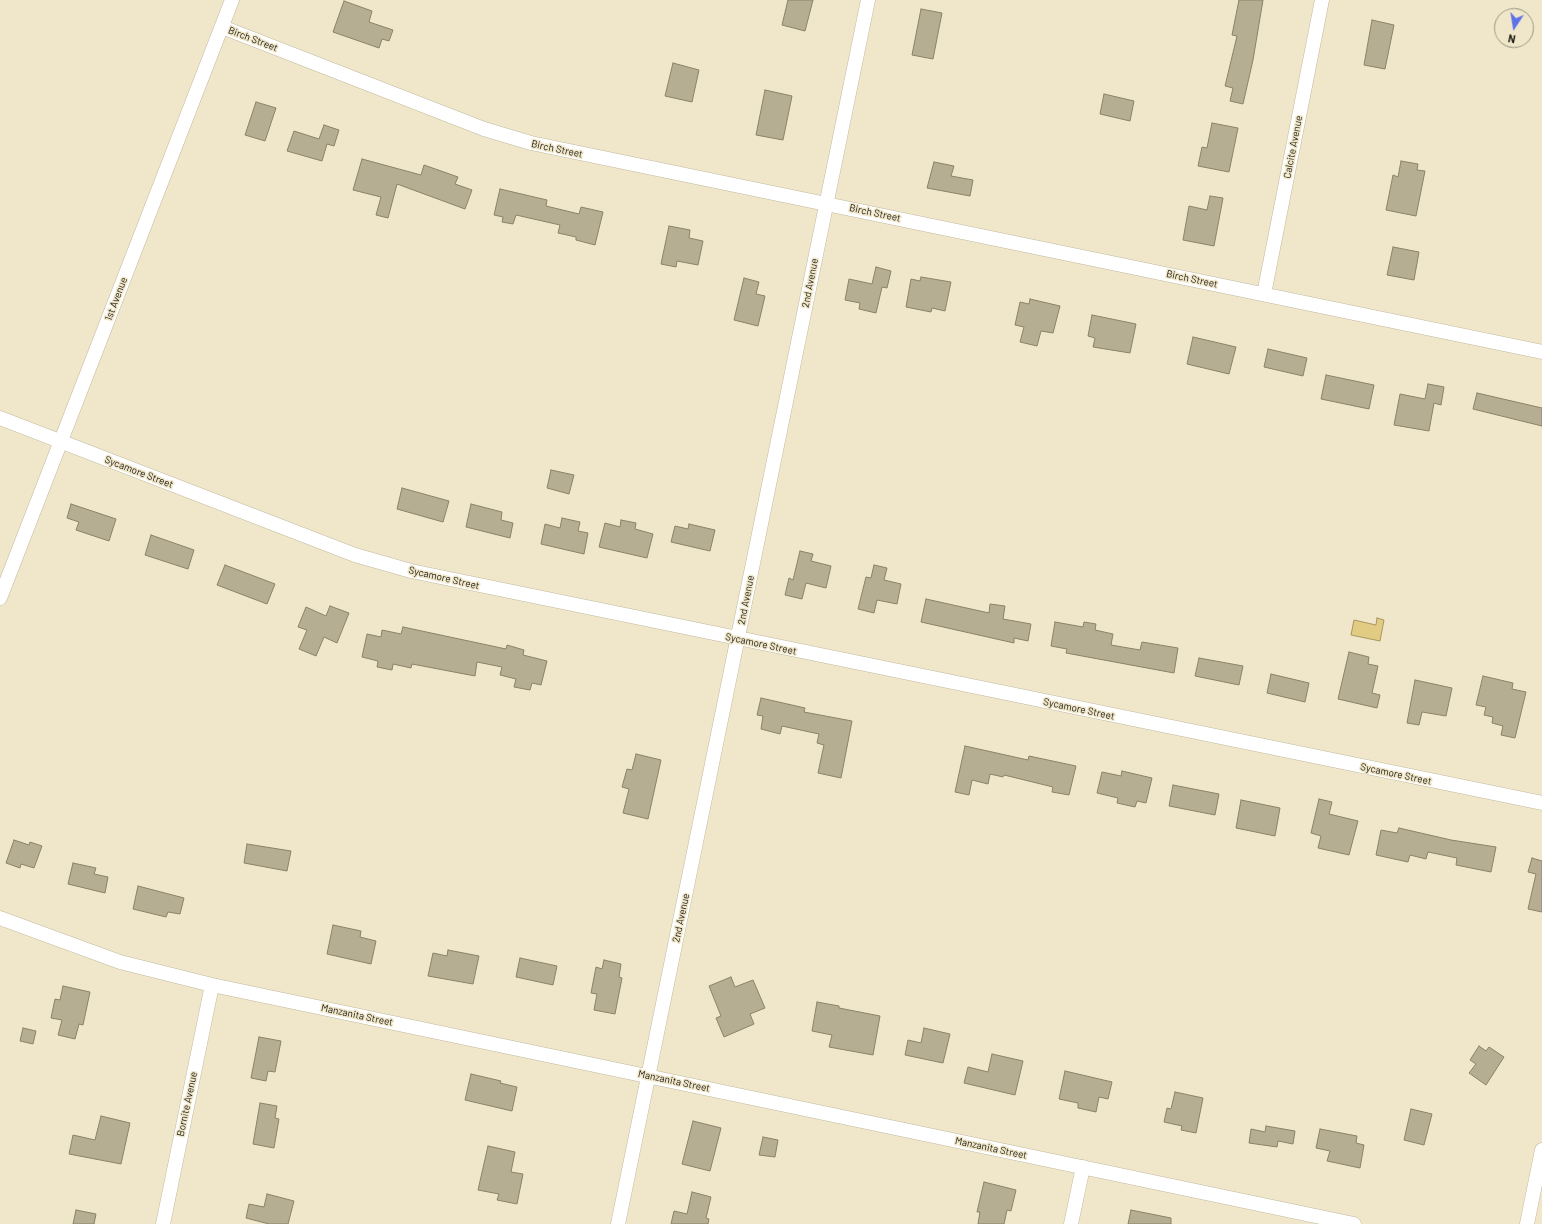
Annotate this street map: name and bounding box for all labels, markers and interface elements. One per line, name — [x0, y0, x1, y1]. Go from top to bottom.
north arrow — [1494, 8, 1534, 48]
street label: Birch Street — [226, 24, 280, 54]
text: N — [1507, 32, 1517, 46]
street label: Calcite Avenue — [1281, 115, 1305, 179]
street label: Birch Street — [530, 138, 584, 160]
street label: Birch Street — [848, 202, 902, 224]
street label: 2nd Avenue — [799, 257, 821, 309]
street label: Birch Street — [1165, 268, 1219, 290]
street label: 1st Avenue — [102, 276, 130, 322]
street label: Sycamore Street — [103, 453, 175, 491]
street label: Sycamore Street — [407, 564, 481, 592]
street label: 2nd Avenue — [735, 574, 757, 626]
street label: Sycamore Street — [724, 631, 798, 657]
street label: Sycamore Street — [1042, 696, 1116, 722]
street label: Sycamore Street — [1359, 761, 1433, 787]
street label: 2nd Avenue — [670, 892, 692, 944]
street label: Manzanita Street — [320, 1002, 394, 1028]
street label: Manzanita Street — [637, 1068, 711, 1094]
street label: Bornite Avenue — [174, 1071, 200, 1137]
street label: Manzanita Street — [954, 1135, 1028, 1161]

